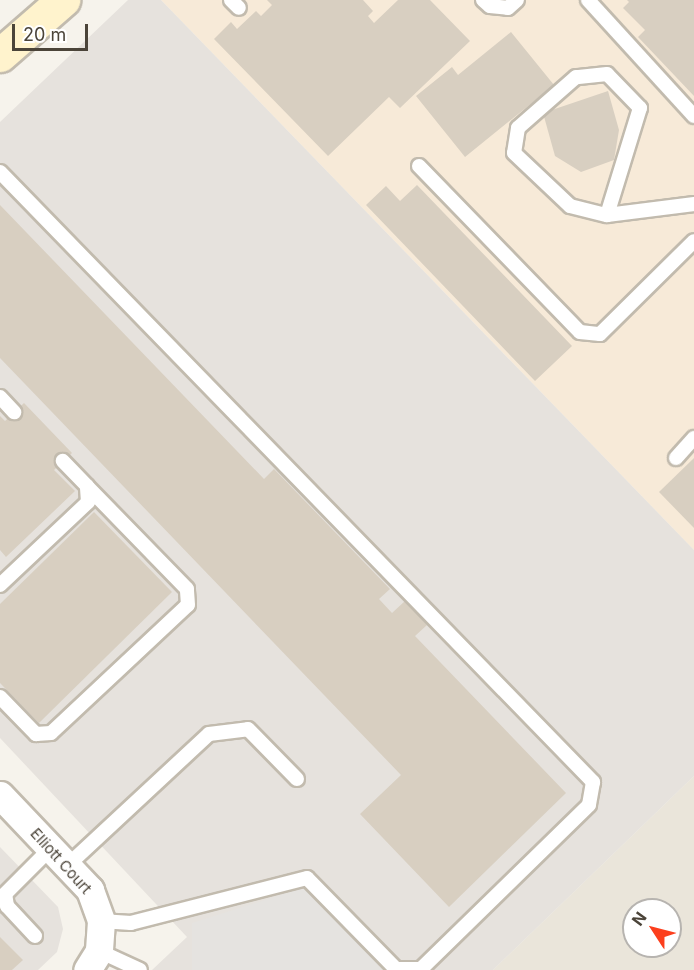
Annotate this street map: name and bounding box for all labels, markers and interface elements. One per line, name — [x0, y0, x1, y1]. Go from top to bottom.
scale bar — [15, 12, 92, 50]
text: 20 m — [23, 24, 66, 45]
street label: Elliott Court — [27, 824, 95, 898]
north arrow — [622, 898, 682, 958]
text: N — [627, 908, 651, 929]

